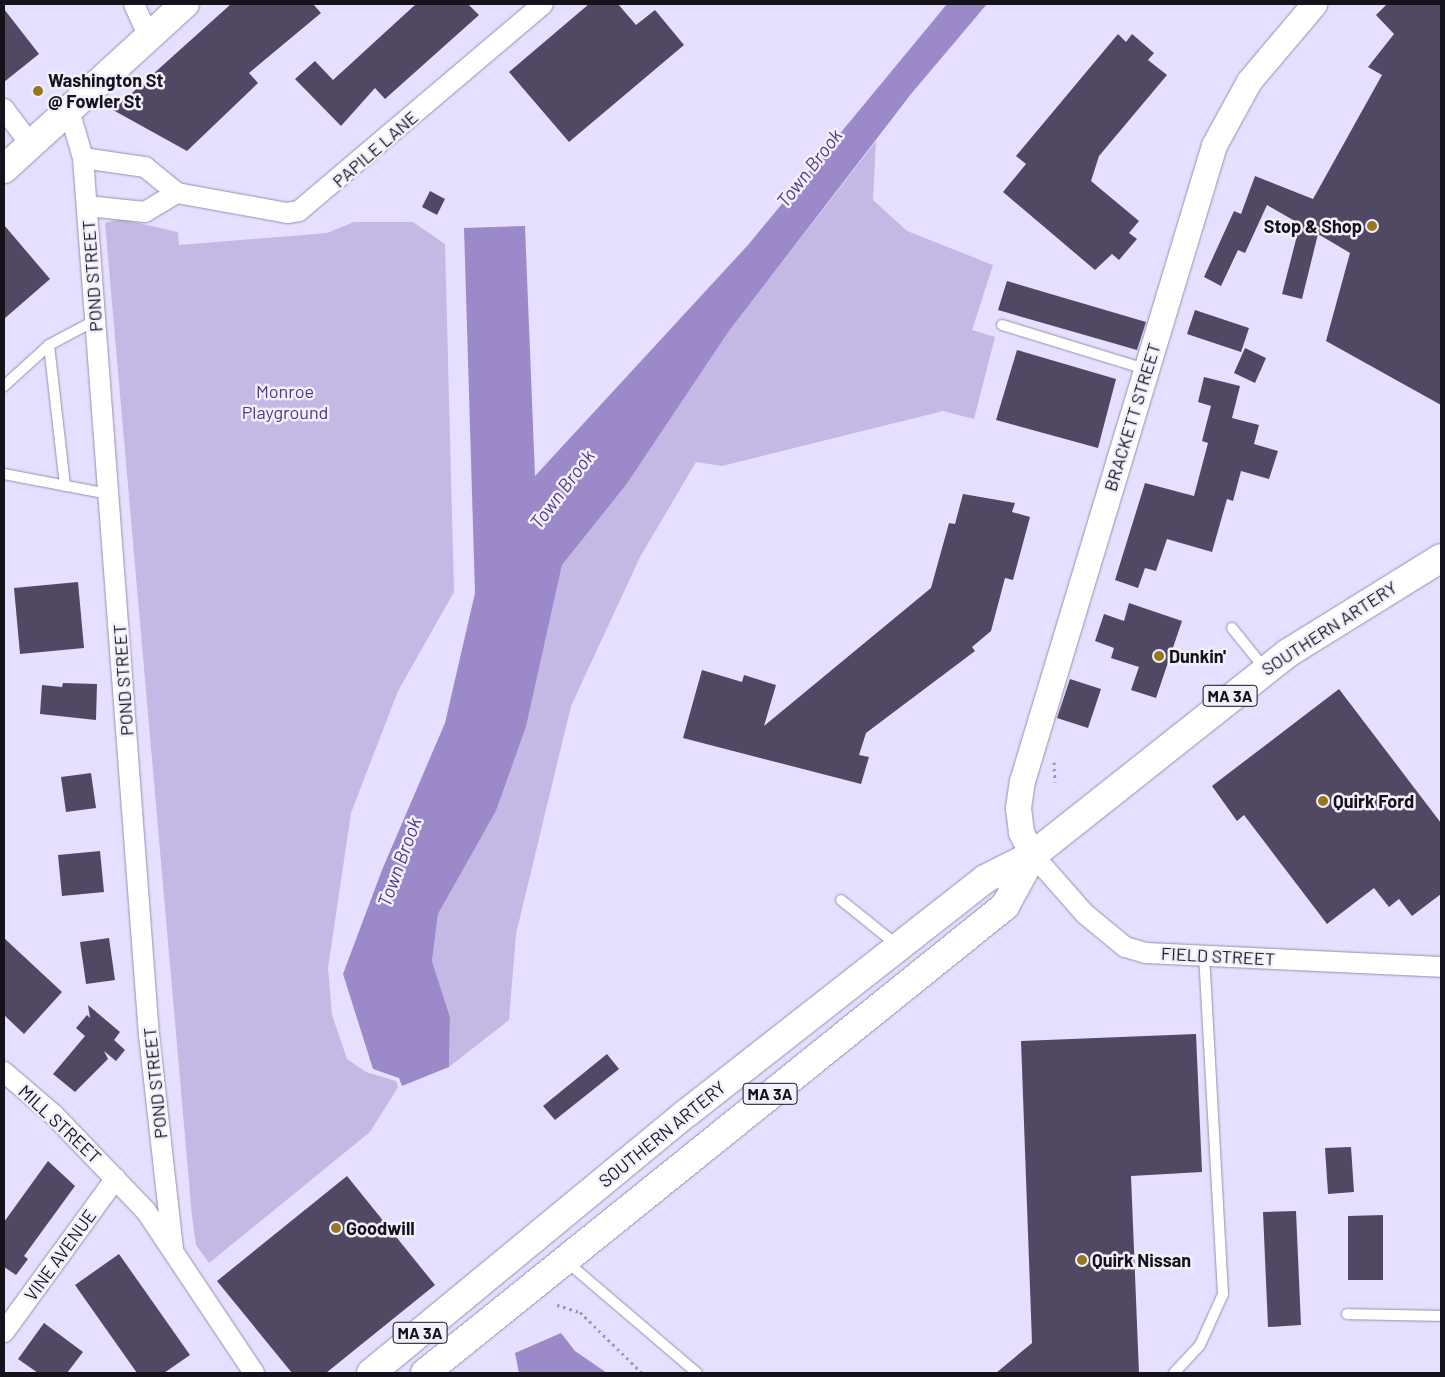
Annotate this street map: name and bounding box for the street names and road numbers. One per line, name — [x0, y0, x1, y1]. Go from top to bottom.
street label: PAPILE LANE — [328, 106, 422, 192]
street label: POND STREET — [77, 219, 107, 333]
street label: BRACKETT STREET — [1099, 340, 1165, 494]
street label: SOUTHERN ARTERY — [1257, 576, 1401, 680]
street label: POND STREET — [108, 623, 138, 737]
road number: MA 3A — [1202, 682, 1258, 709]
street label: FIELD STREET — [1160, 942, 1276, 970]
street label: POND STREET — [138, 1026, 172, 1140]
street label: SOUTHERN ARTERY — [594, 1076, 730, 1192]
street label: MILL STREET — [14, 1080, 106, 1168]
road number: MA 3A — [742, 1080, 798, 1108]
street label: VINE AVENUE — [20, 1205, 100, 1305]
road number: MA 3A — [392, 1320, 448, 1346]

